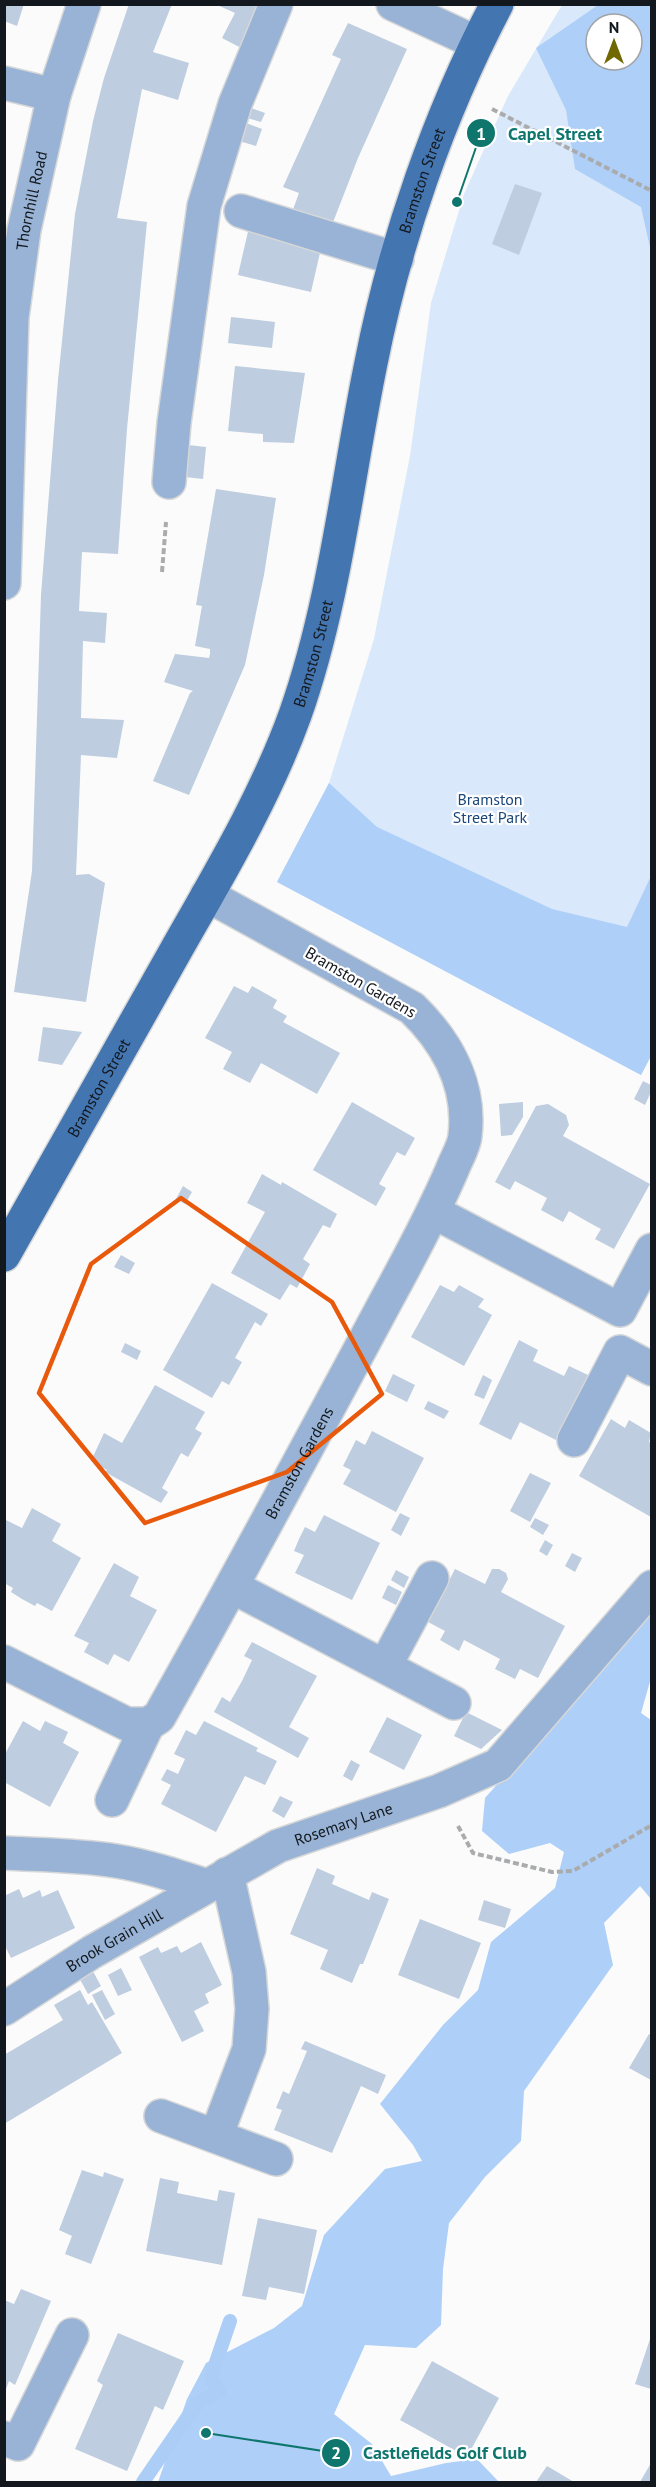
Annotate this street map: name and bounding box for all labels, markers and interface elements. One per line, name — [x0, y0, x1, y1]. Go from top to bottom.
north arrow — [584, 12, 644, 72]
text: N — [609, 17, 619, 37]
callout: Capel Street — [466, 115, 614, 151]
text: 1 — [476, 122, 486, 145]
text: Capel Street — [508, 122, 603, 145]
street label: Bramston Street — [394, 124, 450, 236]
street label: Thornhill Road — [11, 149, 51, 252]
street label: Bramston Street — [288, 597, 337, 710]
park label: Bramston Street Park — [453, 789, 528, 827]
street label: Bramston Gardens — [302, 942, 420, 1022]
street label: Bramston Street — [63, 1034, 134, 1141]
street label: Bramston Gardens — [260, 1403, 338, 1522]
street label: Rosemary Lane — [292, 1798, 395, 1850]
street label: Brook Grain Hill — [62, 1904, 166, 1976]
callout: Castlefields Golf Club — [321, 2435, 539, 2471]
text: 2 — [331, 2441, 341, 2464]
text: Castlefields Golf Club — [363, 2441, 527, 2464]

